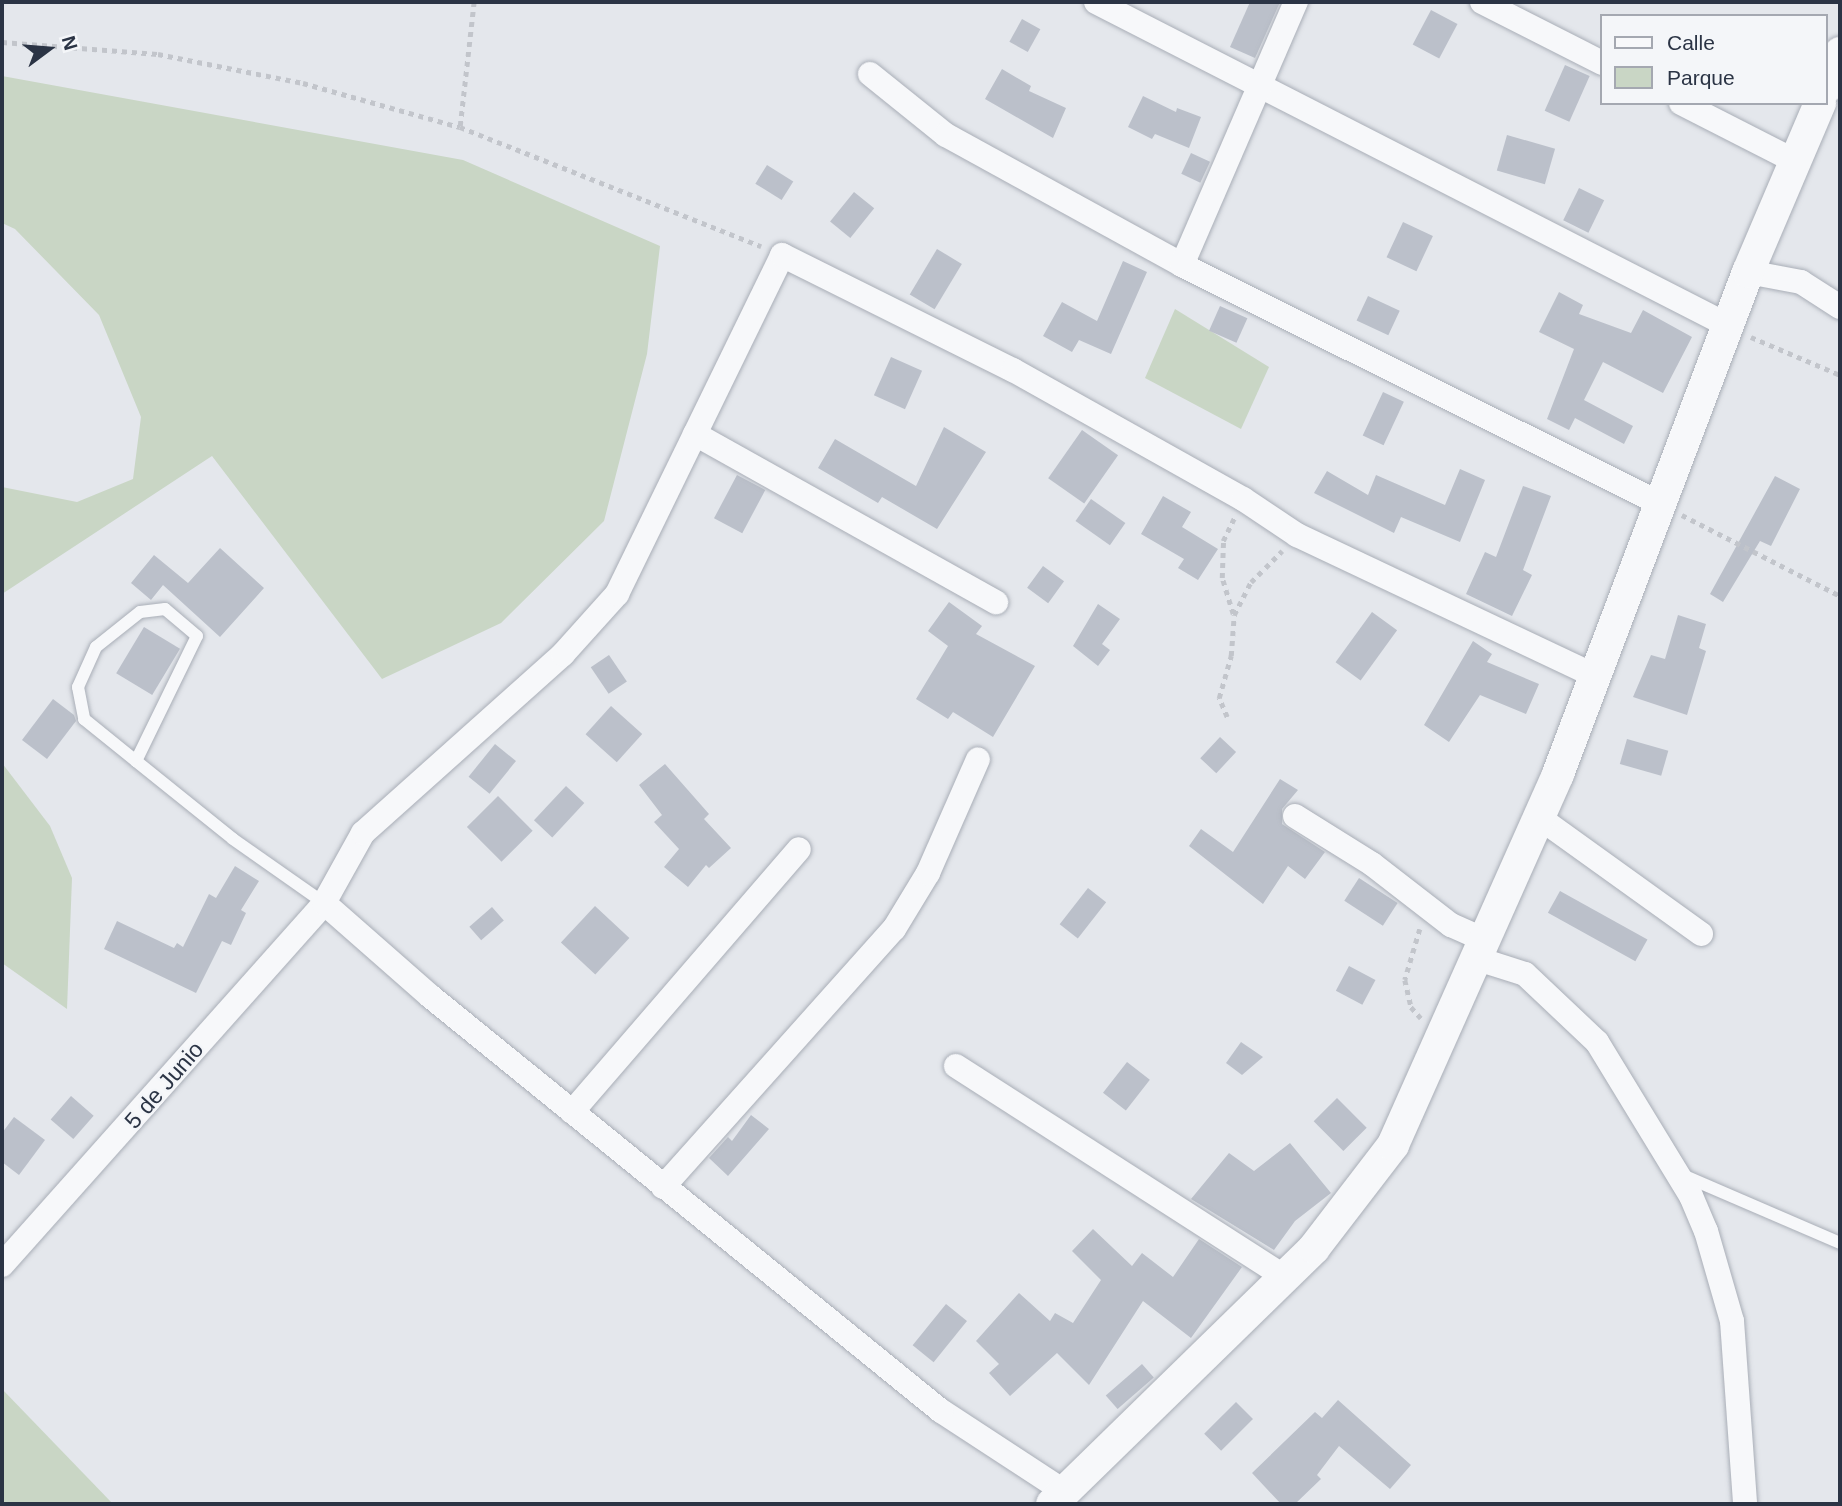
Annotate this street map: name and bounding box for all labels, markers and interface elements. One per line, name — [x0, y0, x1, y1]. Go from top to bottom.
north arrow — [14, 14, 84, 84]
legend — [1601, 14, 1828, 105]
text: Calle — [1667, 31, 1715, 54]
text: N — [58, 34, 82, 53]
text: Parque — [1667, 66, 1735, 89]
street label: 5 de Junio — [119, 1036, 209, 1134]

